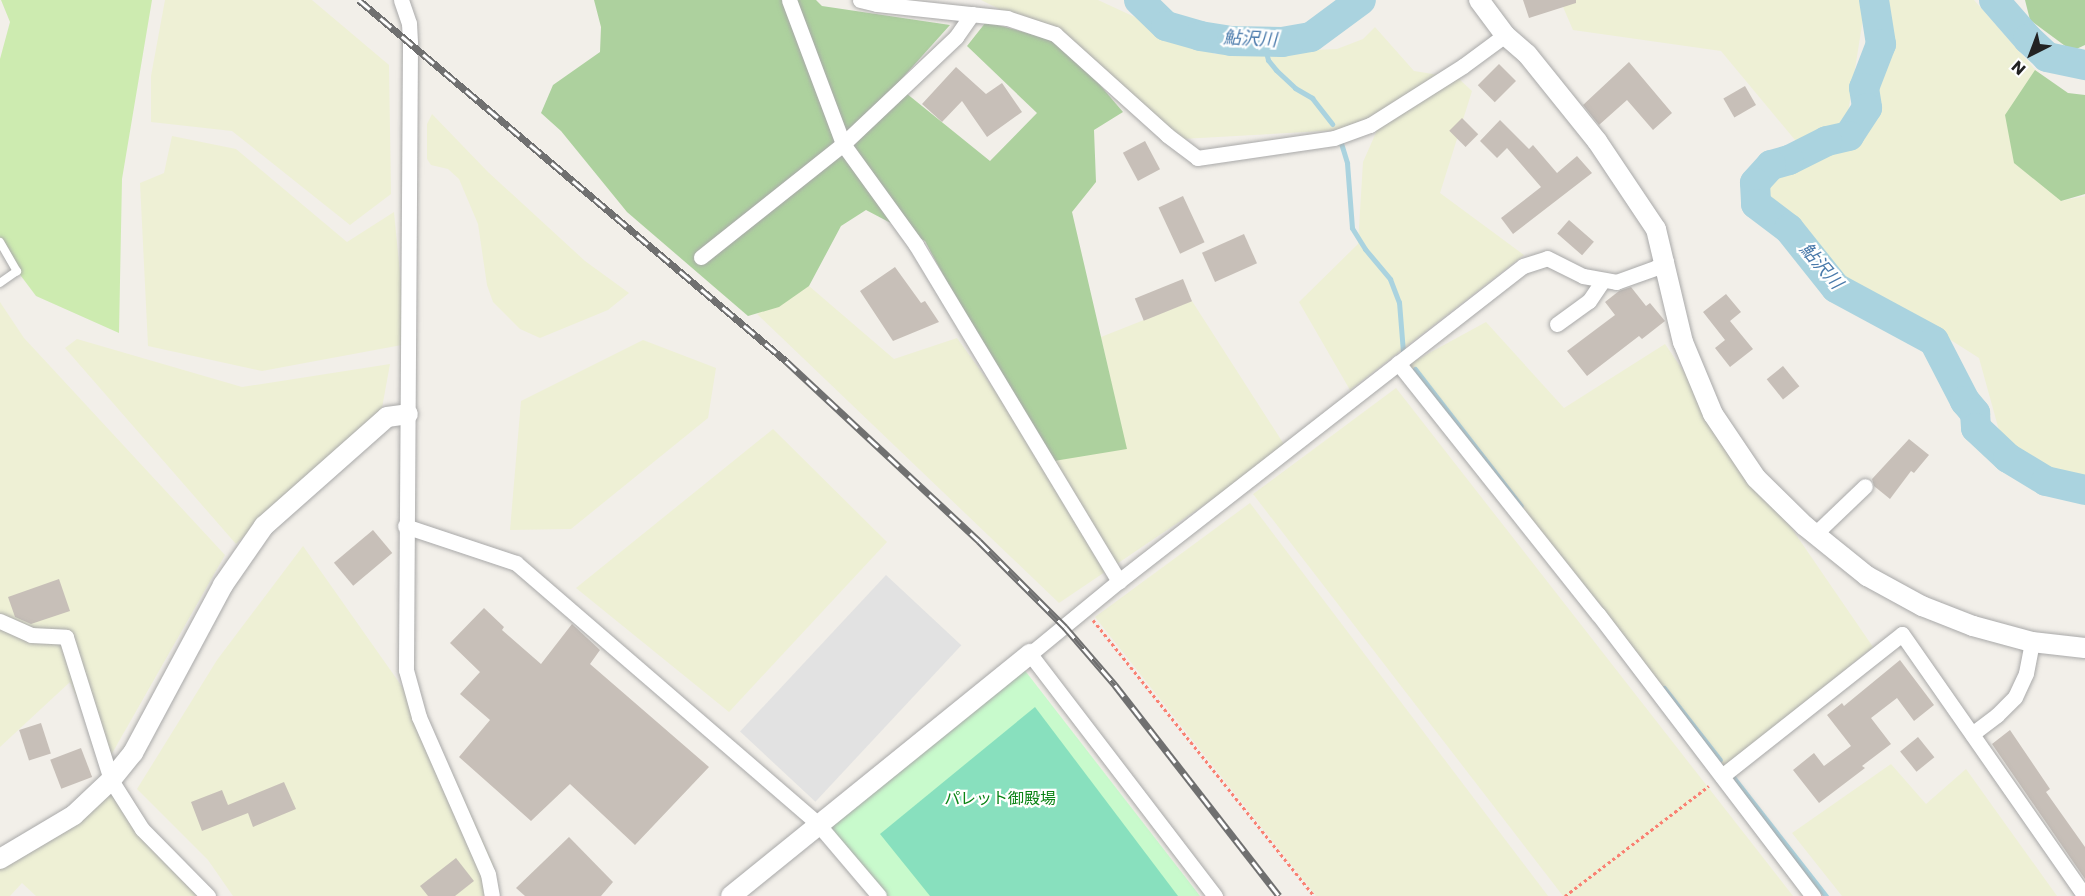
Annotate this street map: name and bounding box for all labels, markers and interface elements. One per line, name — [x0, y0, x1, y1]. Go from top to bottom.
north arrow — [2001, 24, 2061, 84]
water label: 鮎沢川 — [1222, 27, 1278, 51]
text: N — [2006, 55, 2031, 80]
water label: 鮎沢川 — [1795, 239, 1847, 293]
park label: パレット御殿場 — [944, 789, 1056, 809]

